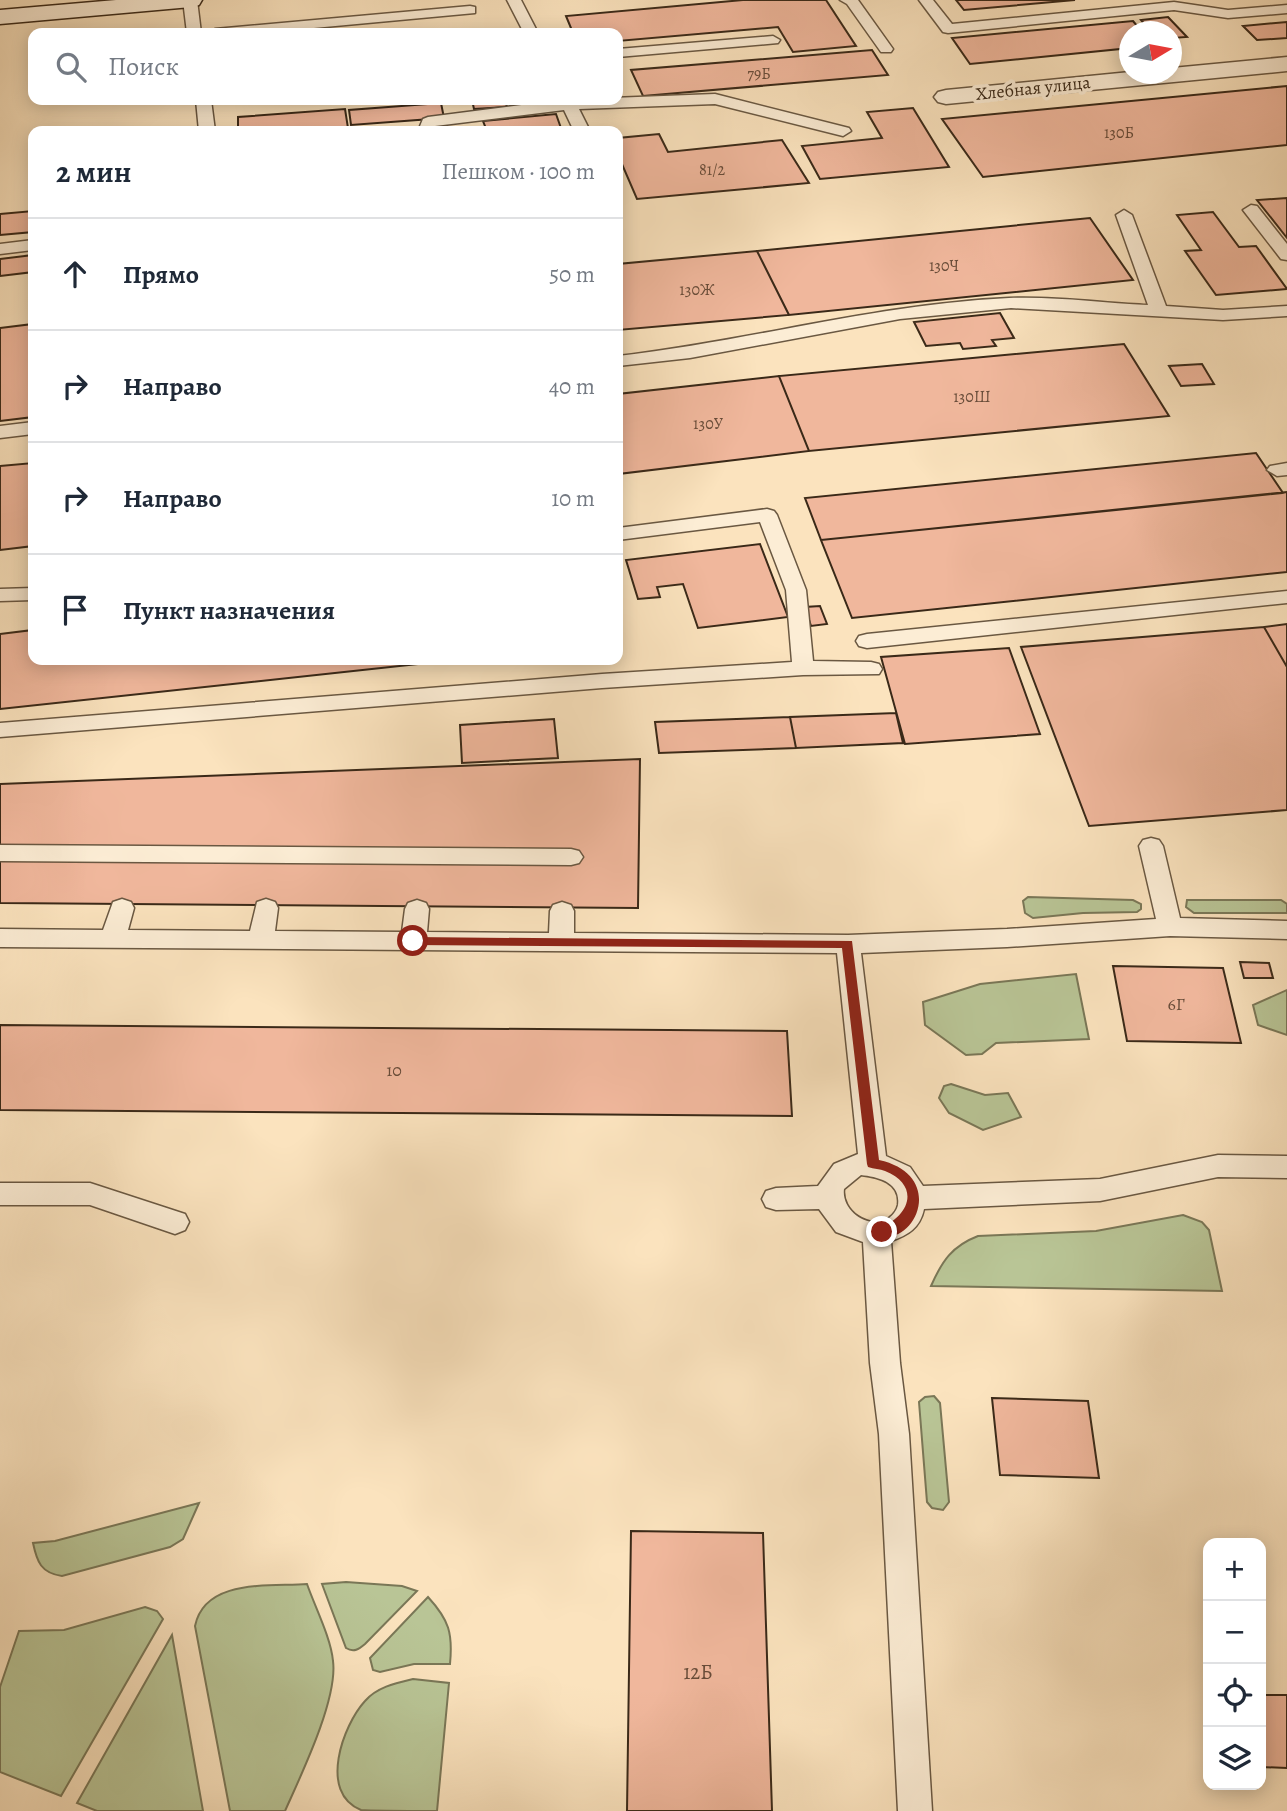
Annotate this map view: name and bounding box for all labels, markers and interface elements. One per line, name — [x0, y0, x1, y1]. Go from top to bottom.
north arrow — [1119, 21, 1182, 84]
search box — [28, 28, 623, 105]
icon: search — [52, 48, 90, 86]
text: Поиск — [108, 49, 179, 84]
house number: 79Б — [747, 63, 771, 85]
street label: Хлебная улица — [974, 70, 1092, 106]
house number: 130Б — [1104, 122, 1134, 144]
text: 2 мин — [56, 152, 131, 192]
text: Пешком · 100 m — [442, 156, 595, 187]
house number: 81/2 — [699, 159, 725, 181]
icon: ahead — [56, 255, 94, 293]
house number: 130Ч — [929, 255, 959, 277]
text: Прямо — [123, 257, 199, 292]
text: 50 m — [549, 259, 595, 290]
house number: 130Ж — [679, 279, 715, 301]
icon: right — [56, 367, 94, 405]
text: Направо — [123, 369, 222, 404]
text: 40 m — [549, 371, 595, 402]
house number: 130Ш — [953, 386, 991, 408]
house number: 130У — [693, 413, 724, 435]
icon: right — [56, 479, 94, 517]
text: Направо — [123, 481, 222, 516]
text: 10 m — [551, 483, 595, 514]
icon: arrive — [56, 591, 94, 629]
text: Пункт назначения — [123, 593, 335, 628]
route start — [397, 925, 428, 956]
house number: 6Г — [1167, 992, 1185, 1016]
house number: 10 — [386, 1058, 402, 1082]
route end — [866, 1216, 897, 1247]
map controls — [1203, 1538, 1266, 1790]
button: + — [1203, 1538, 1266, 1601]
button: − — [1203, 1601, 1266, 1664]
house number: 12Б — [683, 1658, 713, 1686]
button: locate — [1203, 1664, 1266, 1727]
button: layers — [1203, 1727, 1266, 1790]

